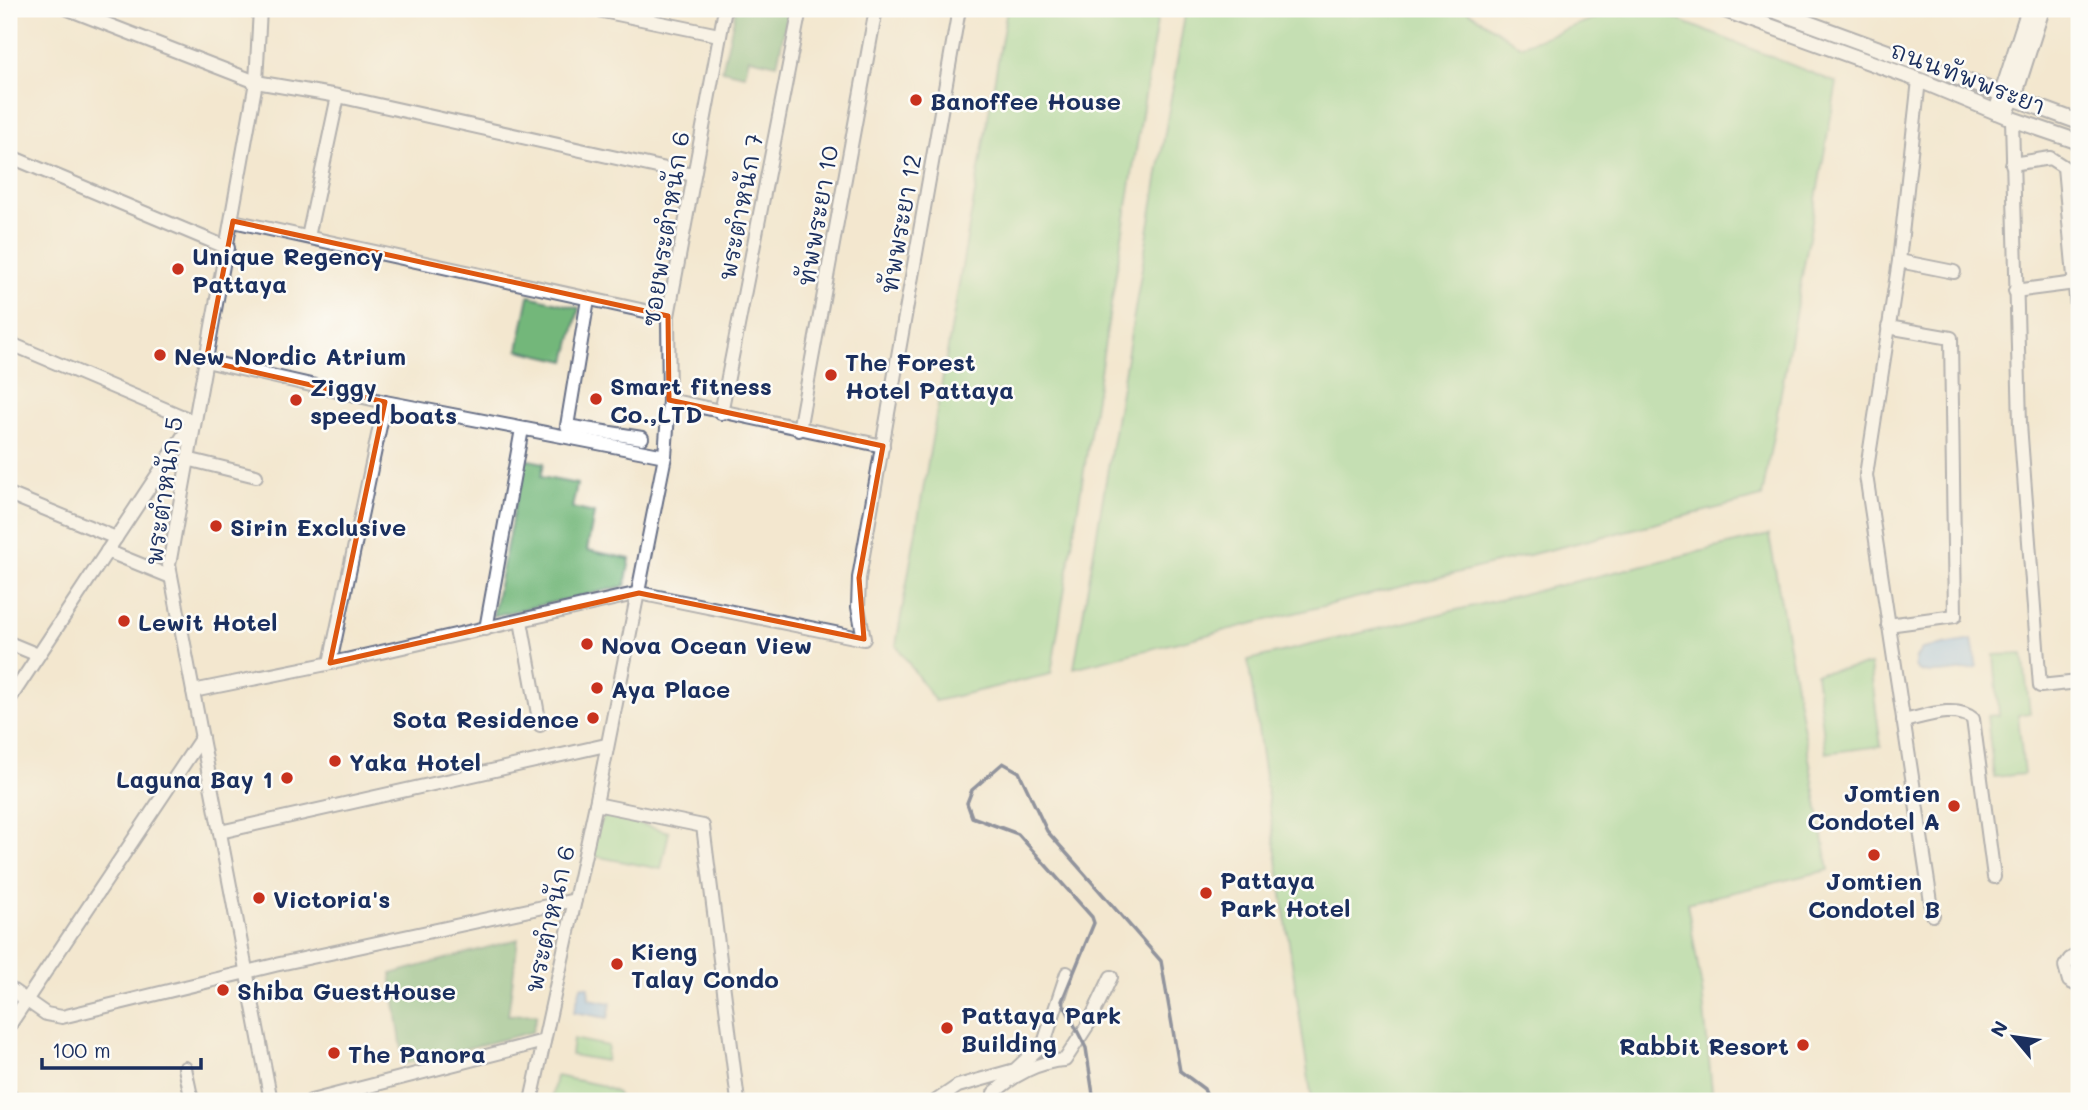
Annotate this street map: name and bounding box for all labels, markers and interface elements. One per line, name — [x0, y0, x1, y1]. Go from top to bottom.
street label: ถนนทัพพระยา — [1886, 33, 2050, 121]
place label: Banoffee House — [930, 85, 1121, 116]
marker: Banoffee House — [908, 92, 924, 108]
street label: ซอยพระตำหนัก 6 — [634, 129, 696, 329]
street label: พระตำหนัก 7 — [711, 131, 769, 283]
street label: ทัพพระยา 10 — [789, 143, 845, 289]
street label: ทัพพระยา 12 — [872, 152, 928, 296]
place label: Unique Regency Pattaya — [192, 240, 384, 299]
marker: Unique Regency Pattaya — [170, 261, 186, 277]
place label: New Nordic Atrium — [174, 340, 406, 371]
place label: The Forest Hotel Pattaya — [845, 346, 1014, 405]
marker: New Nordic Atrium — [152, 347, 168, 363]
marker: The Forest Hotel Pattaya — [823, 367, 839, 383]
place label: Smart fitness Co.,LTD — [610, 370, 772, 429]
place label: Ziggy speed boats — [310, 371, 457, 430]
marker: Smart fitness Co.,LTD — [588, 391, 604, 407]
marker: Ziggy speed boats — [288, 392, 304, 408]
street label: พระตำหนัก 5 — [137, 415, 189, 567]
place label: Sirin Exclusive — [230, 511, 406, 542]
marker: Sirin Exclusive — [208, 518, 224, 534]
place label: Lewit Hotel — [138, 606, 277, 637]
marker: Lewit Hotel — [116, 613, 132, 629]
place label: Nova Ocean View — [601, 629, 812, 660]
marker: Nova Ocean View — [579, 636, 595, 652]
place label: Aya Place — [611, 673, 730, 704]
marker: Aya Place — [589, 680, 605, 696]
place label: Sota Residence — [392, 703, 579, 734]
marker: Sota Residence — [585, 710, 601, 726]
place label: Yaka Hotel — [349, 746, 481, 777]
marker: Yaka Hotel — [327, 753, 343, 769]
place label: Laguna Bay 1 — [116, 763, 273, 794]
marker: Laguna Bay 1 — [279, 770, 295, 786]
place label: Jomtien Condotel A — [1807, 777, 1940, 836]
marker: Jomtien Condotel A — [1946, 798, 1962, 814]
street label: พระตำหนัก 6 — [517, 842, 581, 996]
marker: Jomtien Condotel B — [1866, 847, 1882, 863]
place label: Pattaya Park Hotel — [1220, 864, 1351, 923]
place label: Jomtien Condotel B — [1808, 865, 1940, 924]
place label: Victoria's — [273, 883, 390, 914]
marker: Pattaya Park Hotel — [1198, 885, 1214, 901]
marker: Victoria's — [251, 890, 267, 906]
place label: Kieng Talay Condo — [631, 935, 779, 994]
marker: Kieng Talay Condo — [609, 956, 625, 972]
place label: Shiba GuestHouse — [237, 975, 456, 1006]
marker: Shiba GuestHouse — [215, 982, 231, 998]
place label: Pattaya Park Building — [961, 999, 1121, 1058]
north arrow — [1980, 1002, 2050, 1072]
text: N — [1984, 1016, 2013, 1041]
marker: Pattaya Park Building — [939, 1020, 955, 1036]
scale bar — [42, 1026, 201, 1070]
place label: Rabbit Resort — [1619, 1030, 1789, 1061]
text: 100 m — [52, 1036, 111, 1063]
marker: Rabbit Resort — [1795, 1037, 1811, 1053]
place label: The Panora — [348, 1038, 486, 1069]
marker: The Panora — [326, 1045, 342, 1061]

